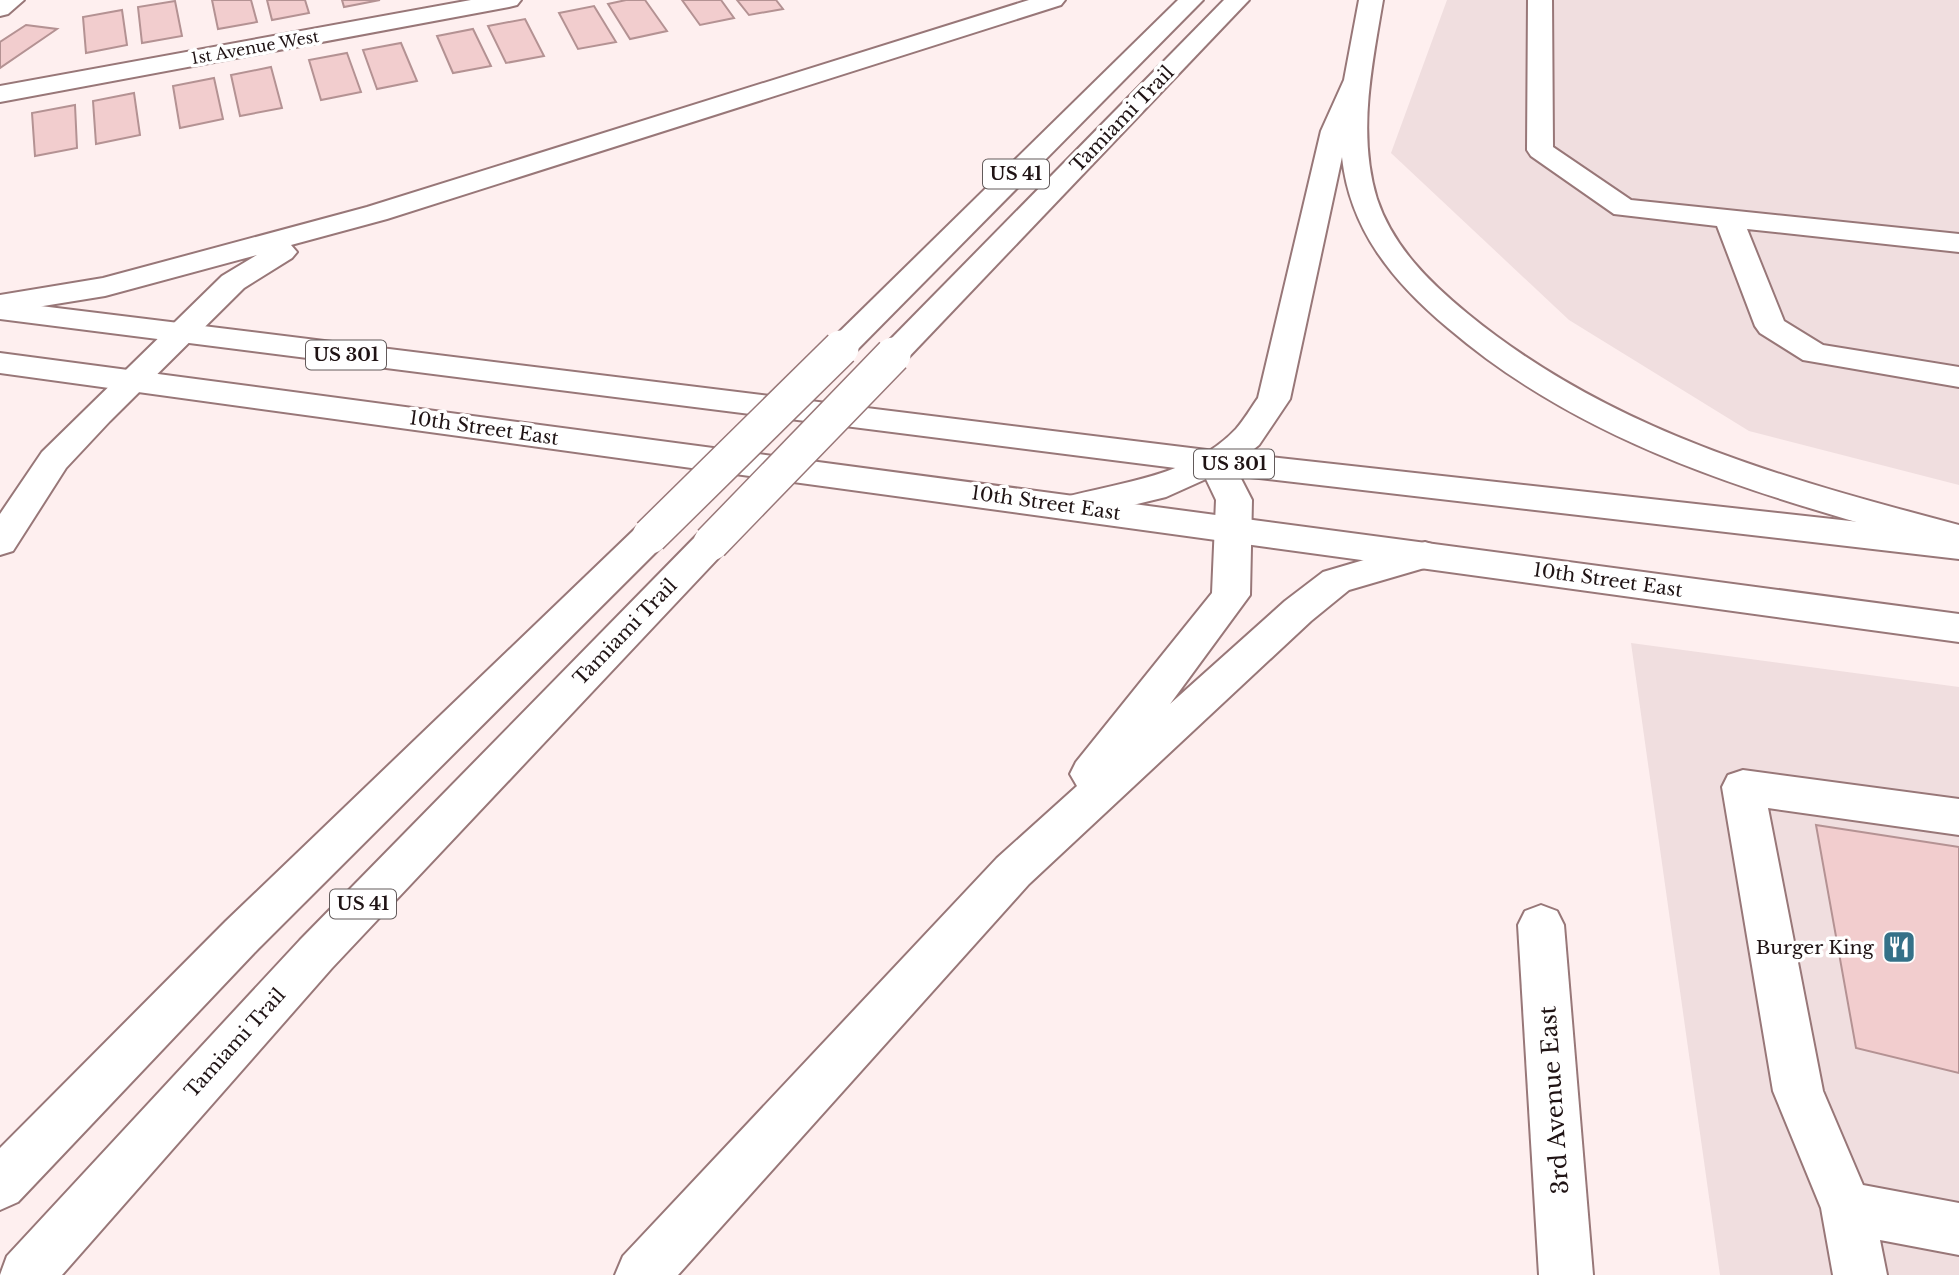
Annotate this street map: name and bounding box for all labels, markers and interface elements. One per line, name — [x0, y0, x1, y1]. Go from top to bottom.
street label: 1st Avenue West — [190, 26, 320, 68]
street label: Tamiami Trail — [1065, 61, 1179, 177]
road number: US 41 — [983, 160, 1049, 188]
road number: US 301 — [306, 340, 386, 370]
street label: 10th Street East — [408, 406, 561, 450]
road number: US 301 — [1194, 450, 1274, 478]
street label: 10th Street East — [970, 481, 1123, 525]
street label: 10th Street East — [1532, 558, 1685, 602]
street label: Tamiami Trail — [568, 574, 682, 690]
road number: US 41 — [330, 890, 396, 918]
restaurant icon: Burger King — [1880, 928, 1918, 966]
place label: Burger King — [1756, 936, 1875, 959]
street label: Tamiami Trail — [180, 984, 290, 1102]
street label: 3rd Avenue East — [1533, 1005, 1575, 1195]

